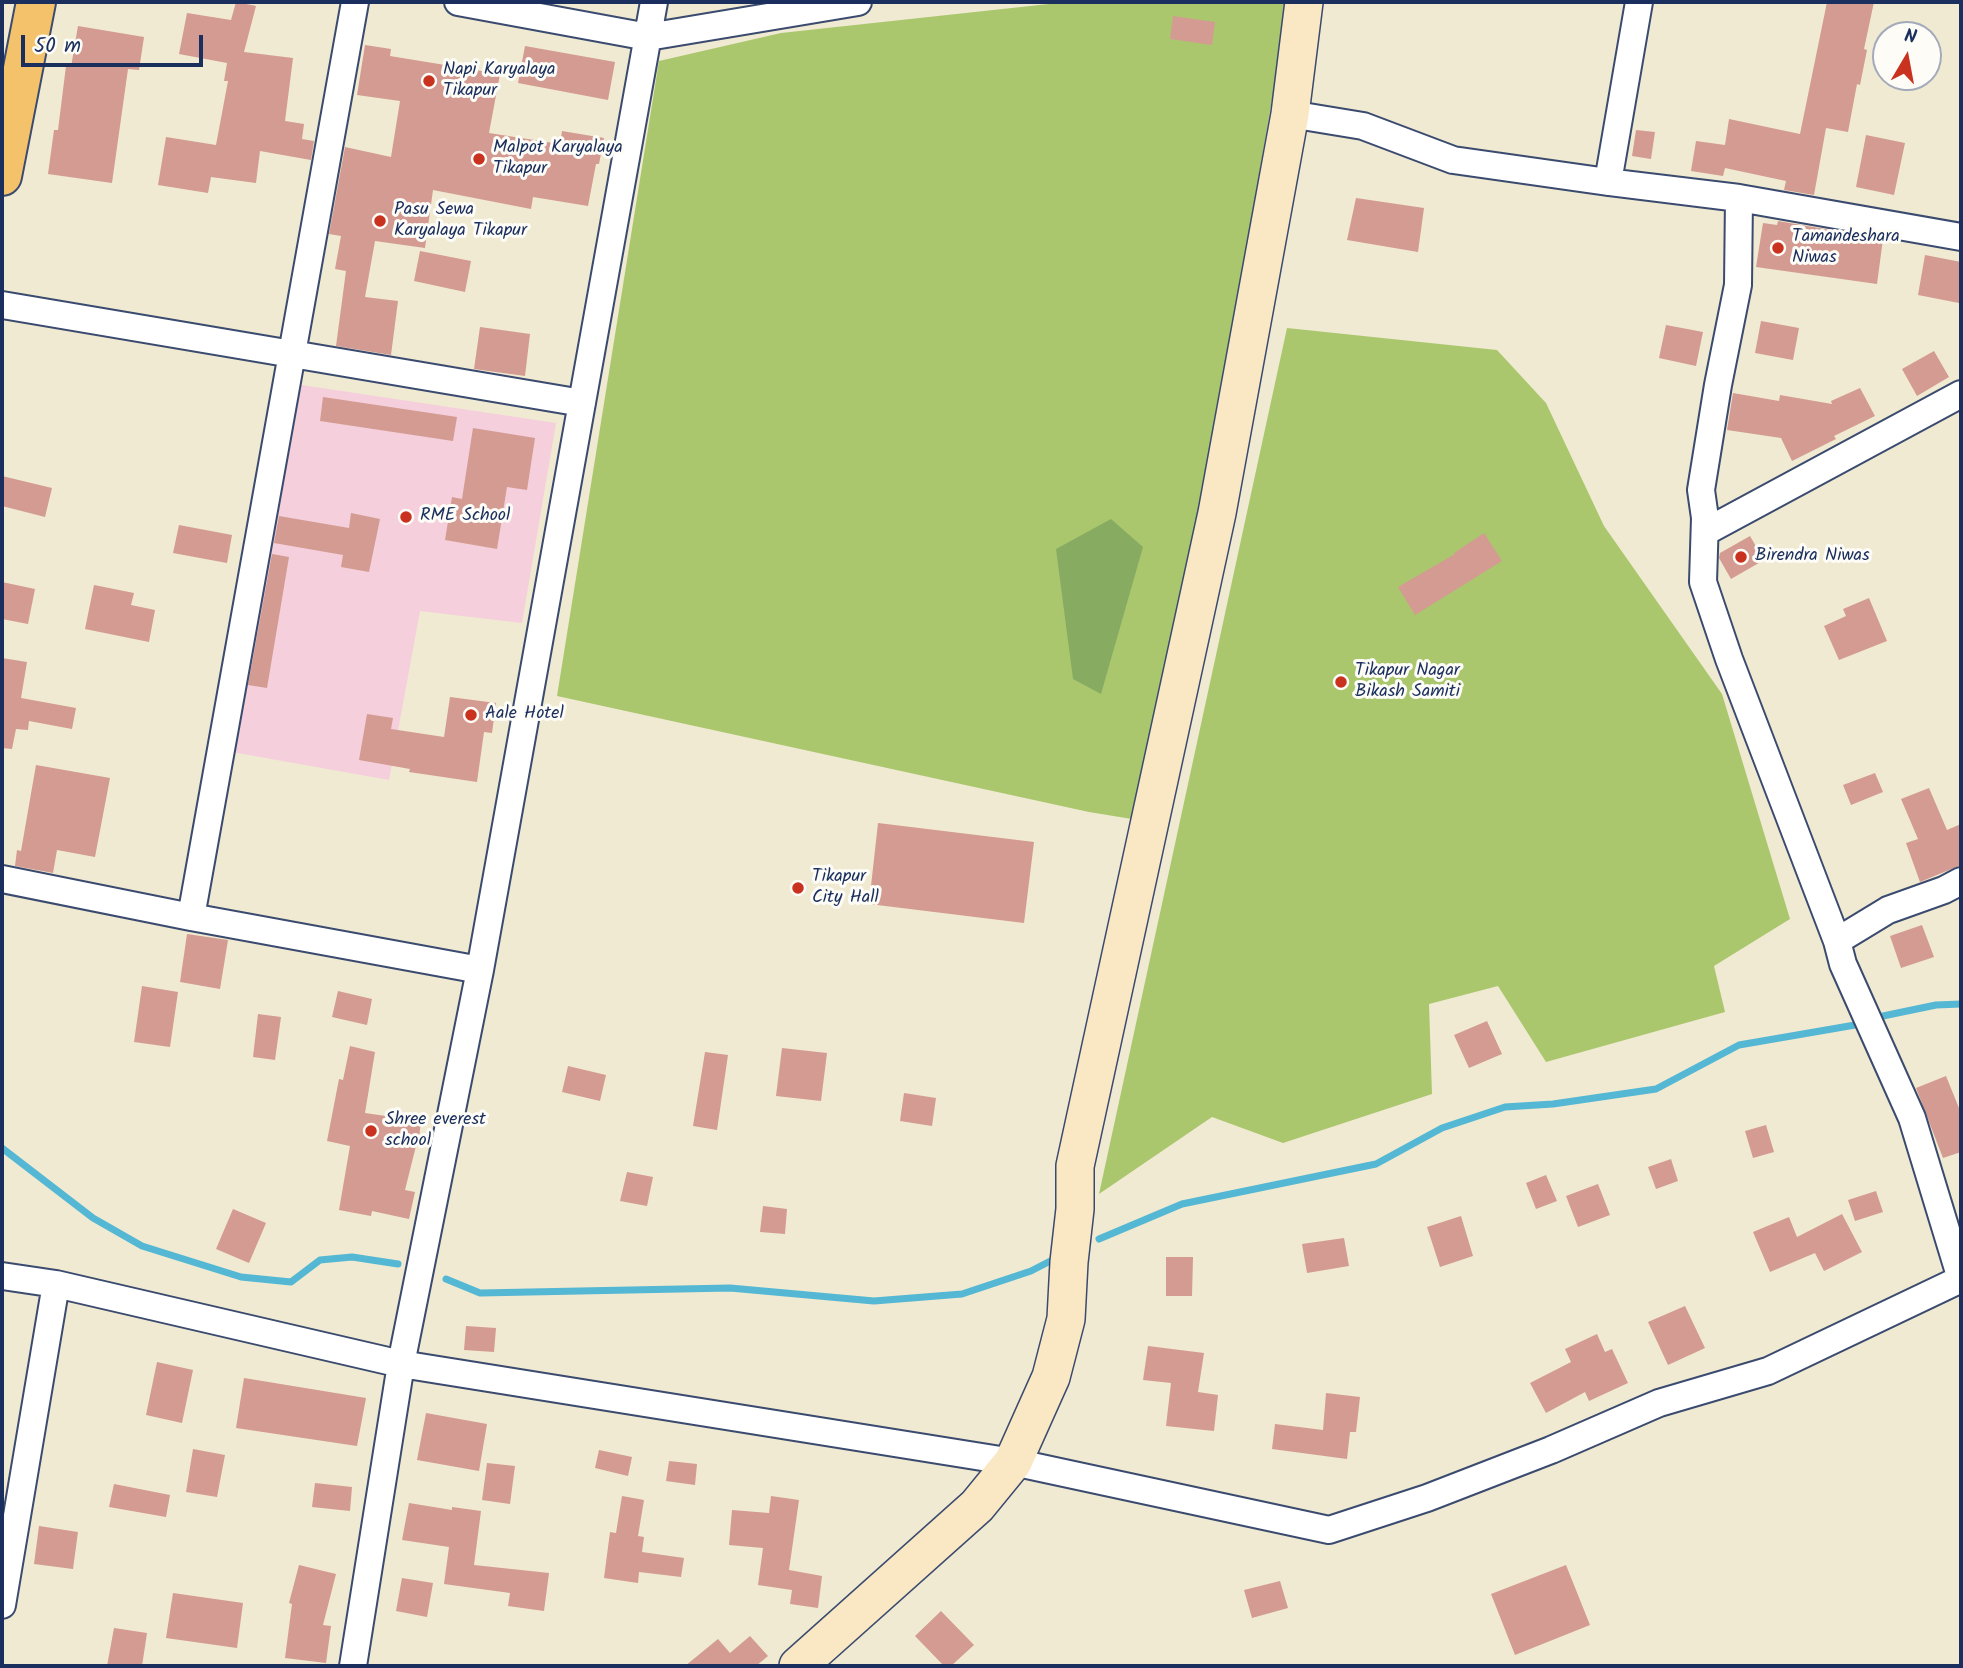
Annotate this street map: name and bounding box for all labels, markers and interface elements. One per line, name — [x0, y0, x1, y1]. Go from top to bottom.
scale bar — [24, 21, 206, 65]
north arrow — [1872, 21, 1942, 91]
text: N — [1902, 21, 1919, 53]
text: 50 m — [34, 30, 81, 63]
place label: Napi Karyalaya Tikapur — [443, 60, 555, 102]
marker: Napi Karyalaya Tikapur — [421, 73, 437, 89]
place label: Malpot Karyalaya Tikapur — [493, 138, 623, 180]
marker: Malpot Karyalaya Tikapur — [471, 151, 487, 167]
place label: Pasu Sewa Karyalaya Tikapur — [394, 200, 527, 242]
marker: Pasu Sewa Karyalaya Tikapur — [372, 213, 388, 229]
place label: Tamandeshara Niwas — [1792, 227, 1900, 270]
marker: Tamandeshara Niwas — [1770, 240, 1786, 256]
place label: RME School — [420, 506, 510, 528]
marker: RME School — [398, 509, 414, 525]
place label: Birendra Niwas — [1755, 546, 1870, 568]
marker: Birendra Niwas — [1733, 549, 1749, 565]
place label: Tikapur Nagar Bikash Samiti — [1355, 661, 1460, 704]
marker: Tikapur Nagar Bikash Samiti — [1333, 674, 1349, 690]
place label: Aale Hotel — [485, 704, 564, 726]
marker: Aale Hotel — [463, 707, 479, 723]
place label: Tikapur City Hall — [812, 867, 879, 910]
marker: Tikapur City Hall — [790, 880, 806, 896]
place label: Shree everest school — [385, 1110, 486, 1152]
marker: Shree everest school — [363, 1123, 379, 1139]

